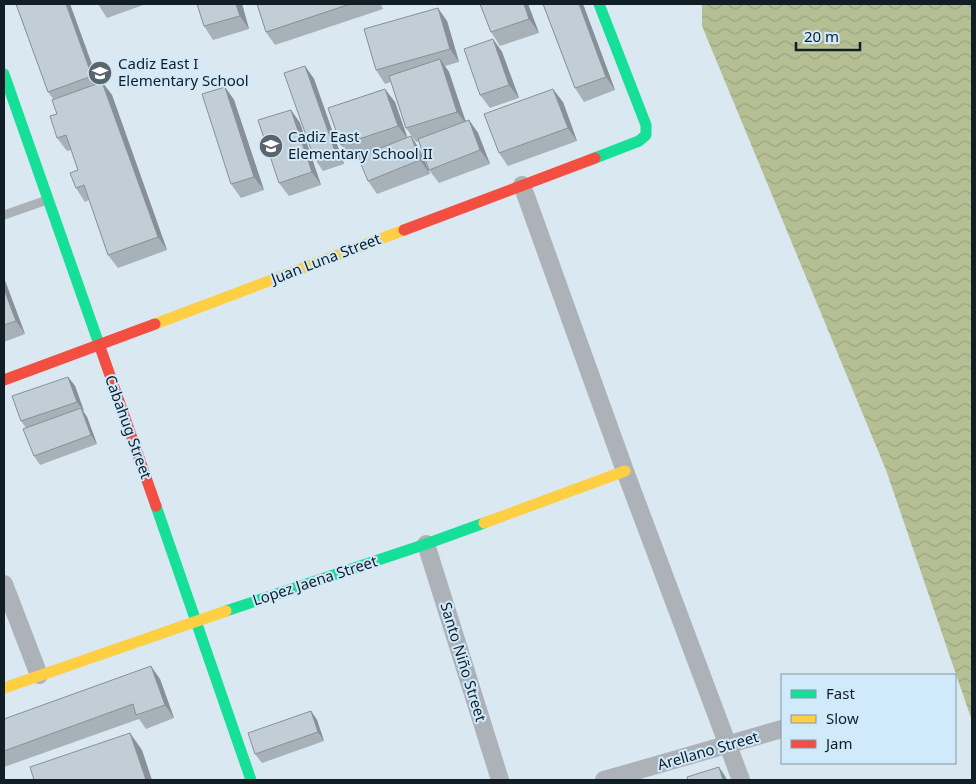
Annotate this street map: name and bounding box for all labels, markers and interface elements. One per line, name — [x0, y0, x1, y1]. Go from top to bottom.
scale bar — [796, 20, 860, 52]
text: 20 m — [804, 26, 839, 46]
place label: Cadiz East I Elementary School — [118, 53, 249, 90]
school or university icon: Cadiz East I Elementary School — [87, 60, 113, 86]
place label: Cadiz East Elementary School II — [288, 126, 433, 163]
school or university icon: Cadiz East Elementary School II — [258, 133, 284, 159]
street label: Juan Luna Street — [266, 228, 384, 289]
street label: Cabahug Street — [101, 372, 157, 482]
street label: Lopez Jaena Street — [250, 550, 380, 610]
street label: Santo Niño Street — [436, 600, 492, 724]
legend — [781, 674, 956, 764]
text: Fast — [826, 683, 855, 703]
text: Slow — [826, 708, 859, 728]
street label: Arellano Street — [655, 726, 761, 774]
text: Jam — [824, 733, 853, 753]

